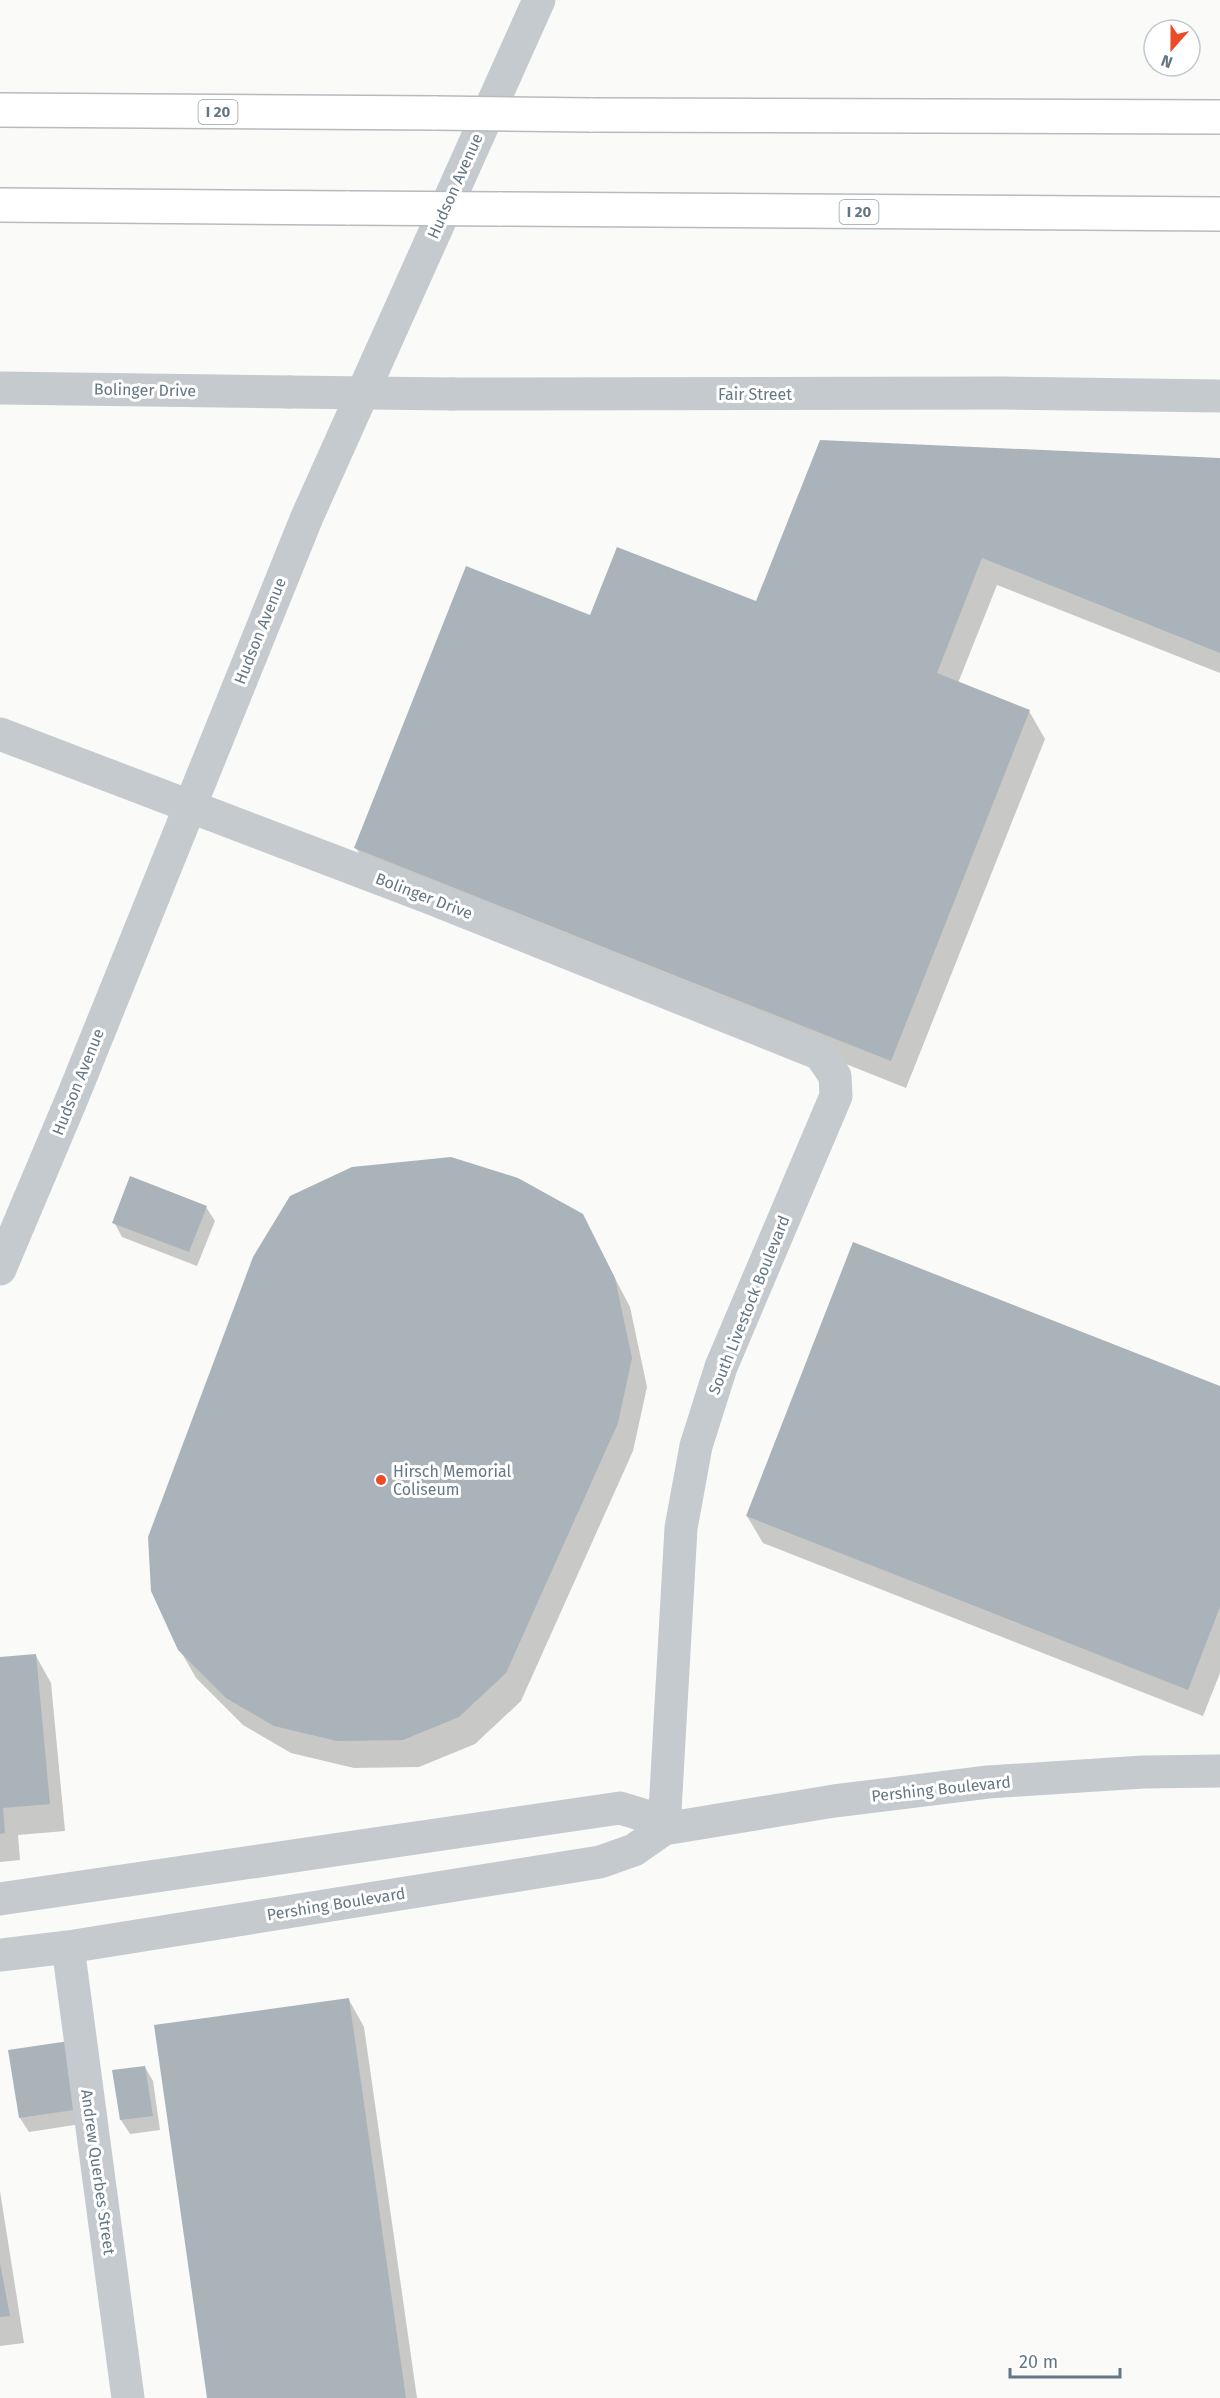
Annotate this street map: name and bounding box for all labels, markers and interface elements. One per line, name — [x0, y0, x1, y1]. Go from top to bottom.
north arrow — [1142, 18, 1202, 78]
text: N — [1158, 51, 1175, 72]
road number: I 20 — [198, 100, 238, 124]
street label: Hudson Avenue — [423, 130, 487, 242]
road number: I 20 — [840, 200, 878, 224]
street label: Bolinger Drive — [94, 380, 196, 400]
street label: Fair Street — [718, 385, 792, 404]
street label: Hudson Avenue — [230, 575, 290, 687]
street label: Bolinger Drive — [373, 869, 475, 923]
street label: Hudson Avenue — [48, 1026, 108, 1138]
street label: South Livestock Boulevard — [704, 1213, 794, 1397]
place label: Hirsch Memorial Coliseum — [393, 1462, 512, 1499]
marker: Hirsch Memorial Coliseum — [374, 1473, 388, 1487]
street label: Pershing Boulevard — [870, 1772, 1012, 1806]
street label: Pershing Boulevard — [265, 1884, 407, 1924]
street label: Andrew Querbes Street — [77, 2088, 119, 2256]
scale bar — [1010, 2341, 1120, 2379]
text: 20 m — [1019, 2351, 1058, 2373]

